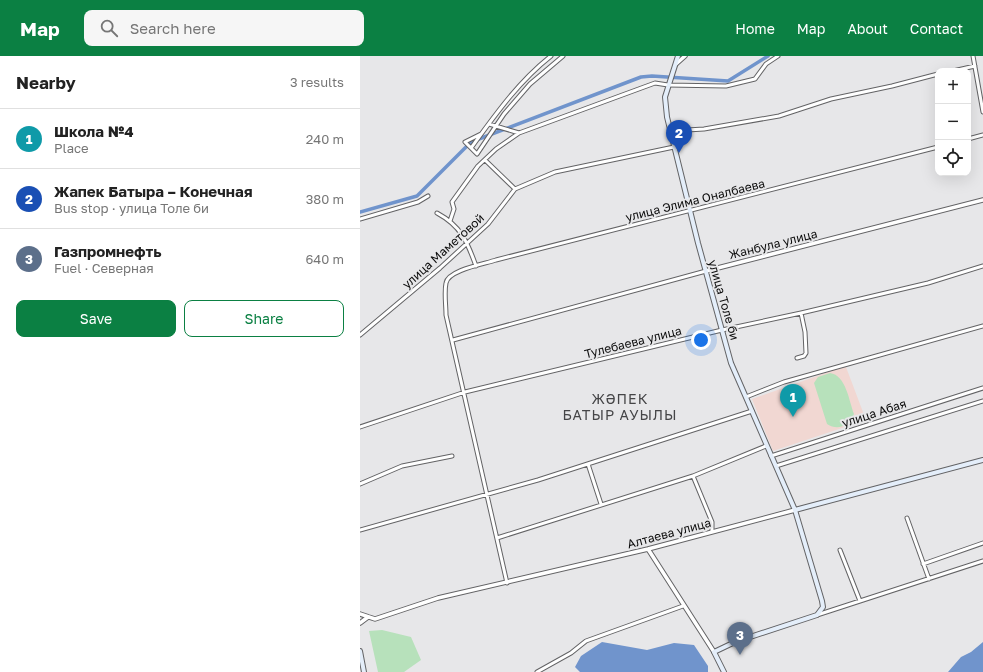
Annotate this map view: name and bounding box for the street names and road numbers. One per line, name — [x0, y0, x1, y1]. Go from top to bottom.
street label: улица Элима Оналбаева — [624, 175, 766, 225]
street label: улица Маметовой — [399, 210, 487, 292]
street label: Жанбула улица — [727, 226, 819, 262]
street label: улица Толе би — [705, 258, 743, 342]
street label: Тулебаева улица — [583, 323, 683, 361]
street label: улица Абая — [840, 396, 908, 430]
street label: Алтаева улица — [625, 515, 713, 551]

